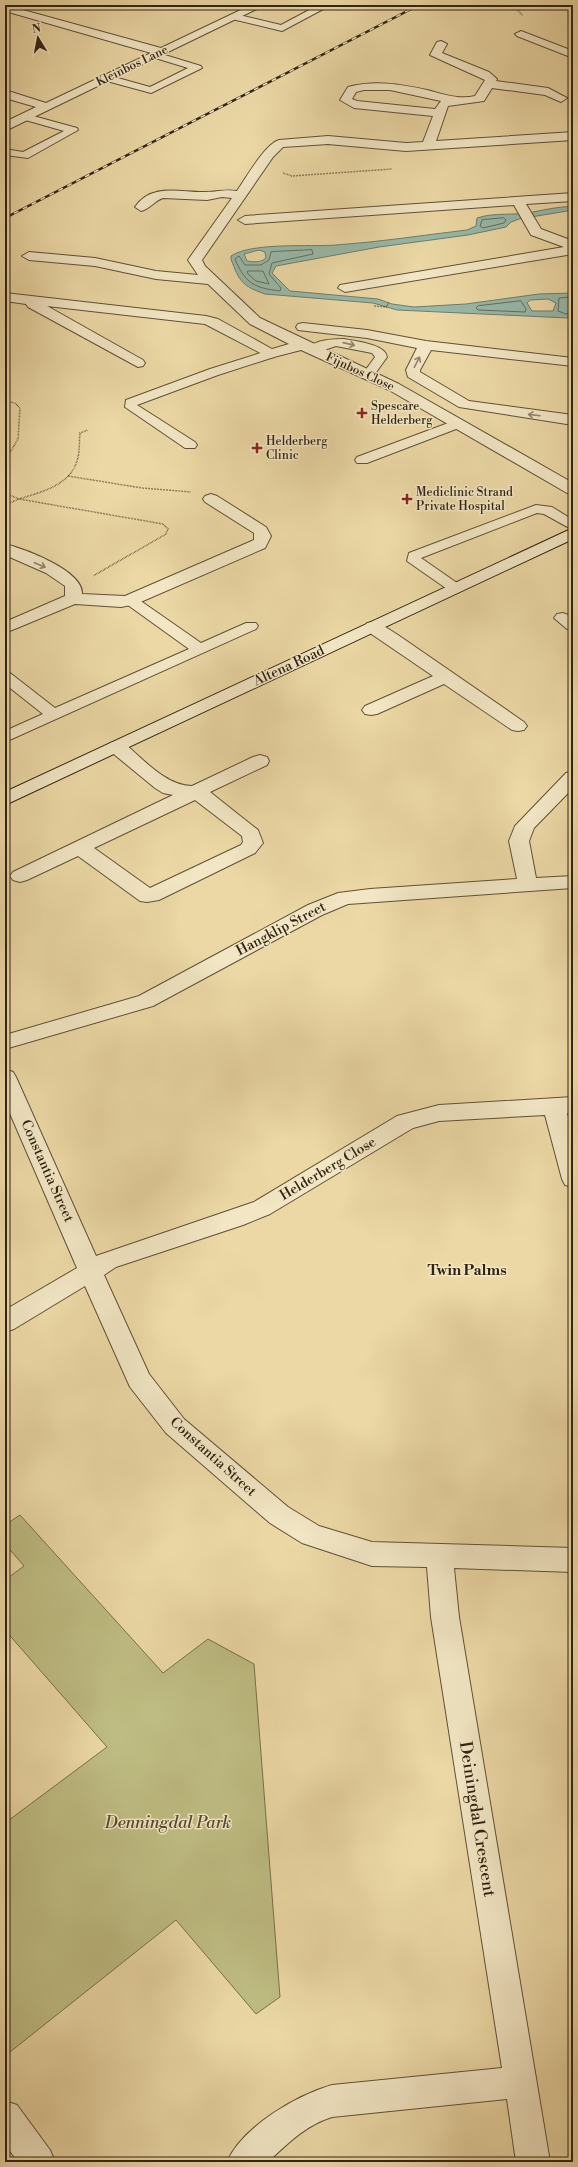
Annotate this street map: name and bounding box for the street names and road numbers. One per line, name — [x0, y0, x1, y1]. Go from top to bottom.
street label: Kleinbos Lane — [94, 42, 170, 90]
street label: Fijnbos Close — [323, 350, 397, 394]
street label: Altena Road — [250, 642, 327, 691]
street label: Hangklip Street — [233, 898, 329, 960]
street label: Constantia Street — [16, 1117, 78, 1225]
street label: Helderberg Close — [277, 1133, 379, 1205]
street label: Constantia Street — [166, 1413, 260, 1501]
street label: Deiningdal Crescent — [454, 1740, 500, 1898]

